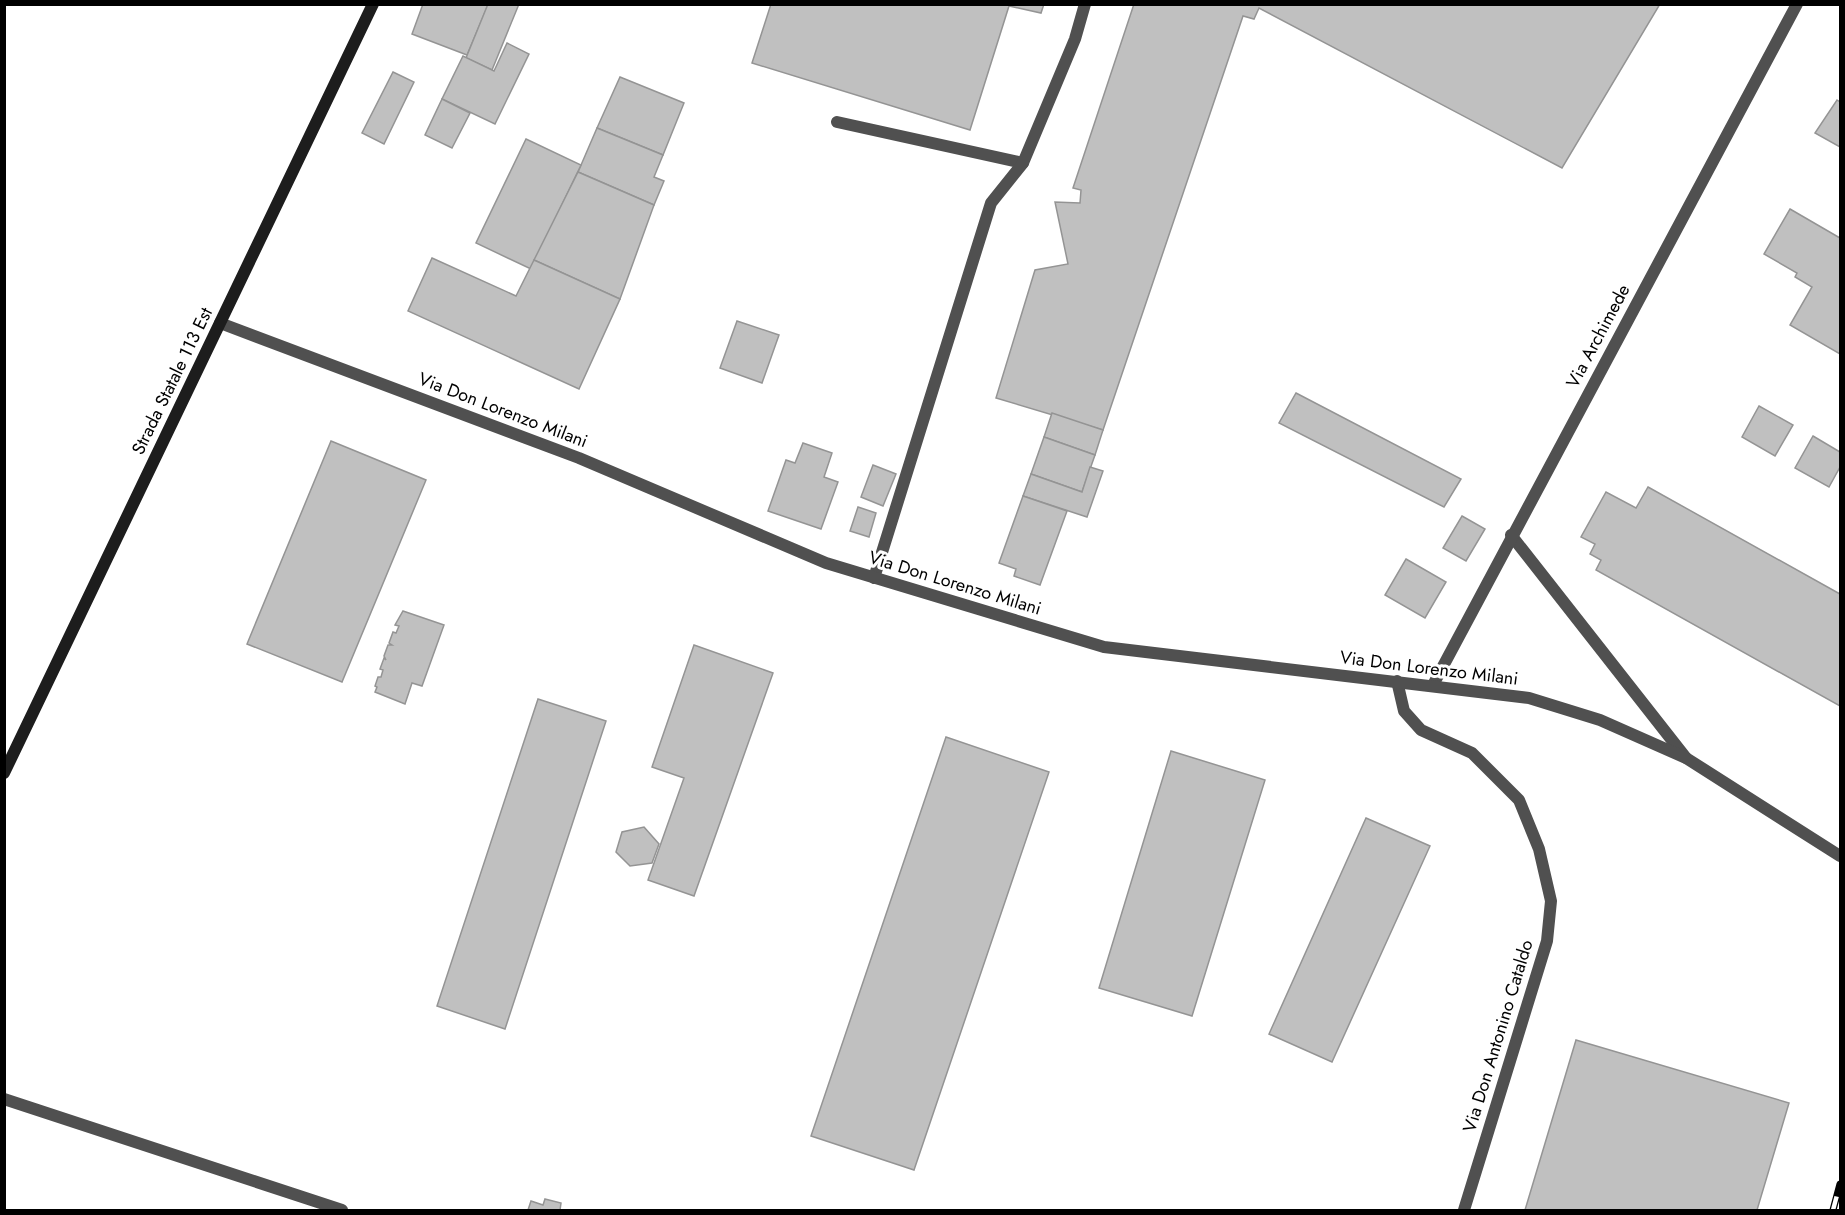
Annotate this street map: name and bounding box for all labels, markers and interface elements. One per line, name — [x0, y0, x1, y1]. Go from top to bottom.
street label: Via Archimede — [1560, 280, 1636, 392]
street label: Strada Statale 113 Est — [125, 302, 219, 459]
street label: Via Don Lorenzo Milani — [415, 366, 591, 454]
street label: Via Don Lorenzo Milani — [865, 544, 1045, 622]
street label: Via Don Lorenzo Milani — [1338, 644, 1520, 692]
street label: Via Don Antonino Cataldo — [1456, 936, 1540, 1135]

